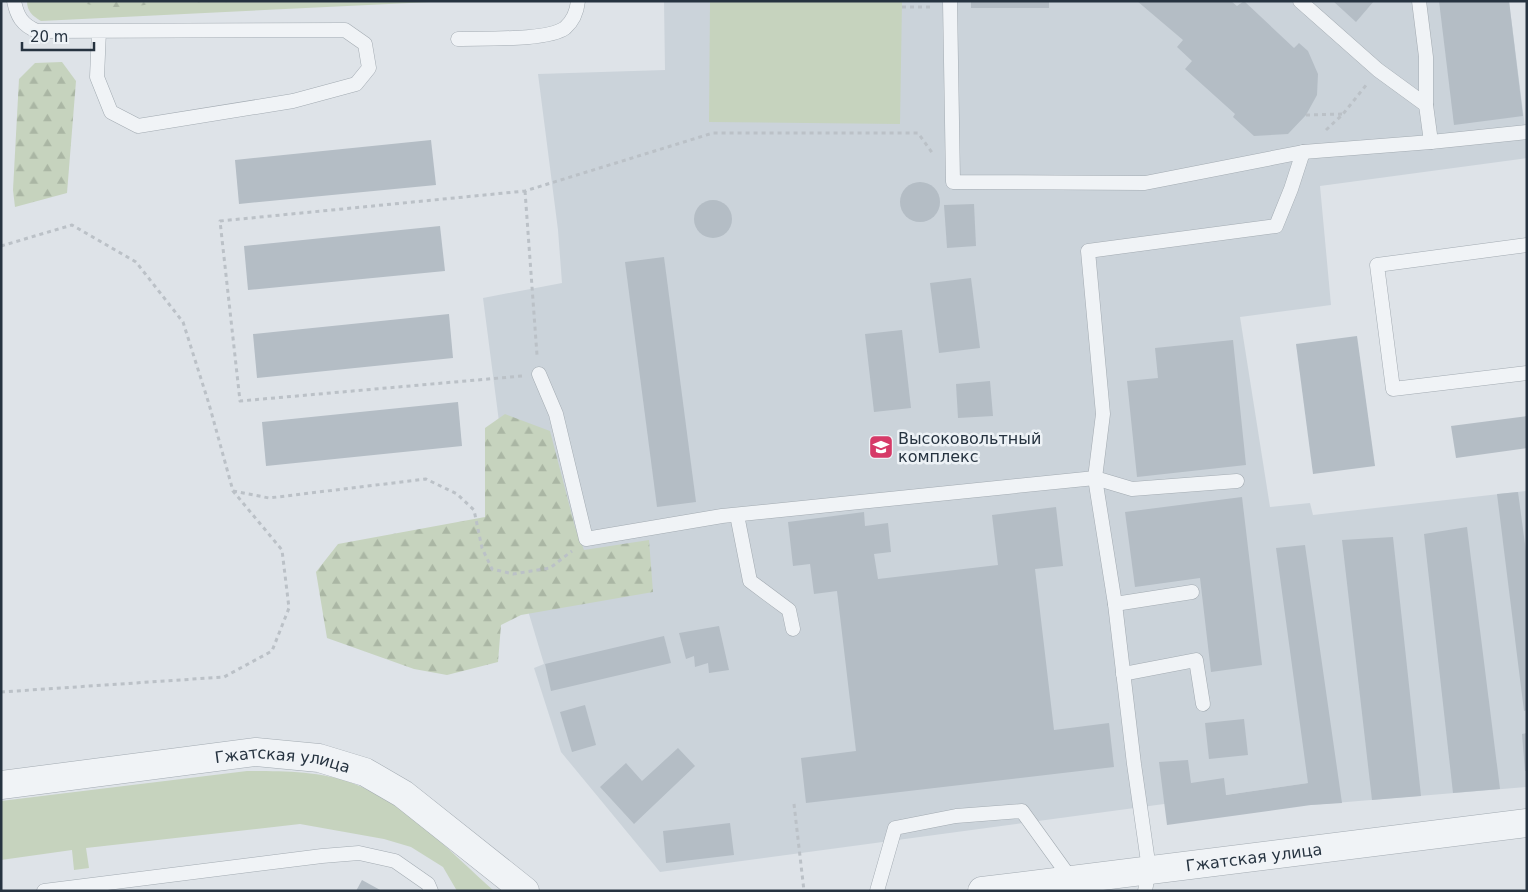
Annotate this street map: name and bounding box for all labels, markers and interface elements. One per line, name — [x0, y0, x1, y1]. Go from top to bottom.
scale bar — [22, 20, 95, 52]
text: 20 m — [30, 28, 68, 46]
place label: Высоковольтный комплекc — [898, 429, 1041, 466]
school or university icon: Высоковольтный комплекc — [868, 434, 894, 460]
street label: Гжатская улица — [213, 743, 352, 777]
street label: Гжатская улица — [1185, 840, 1323, 875]

